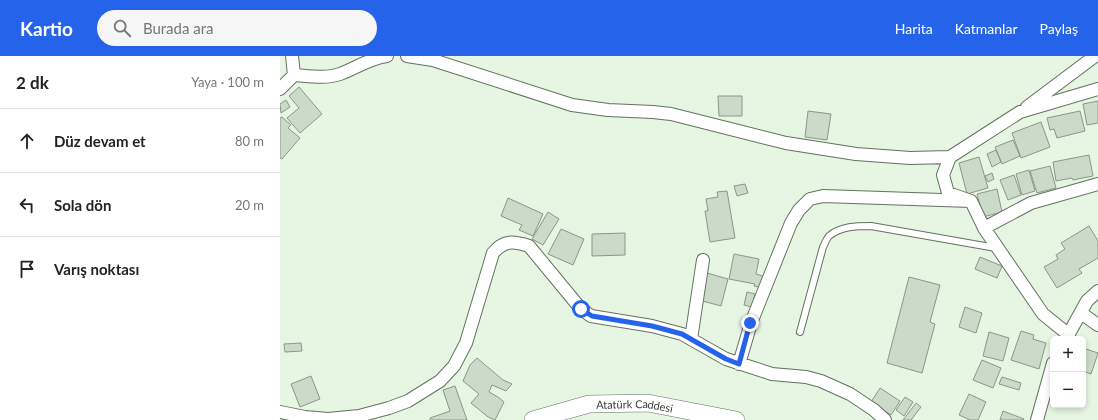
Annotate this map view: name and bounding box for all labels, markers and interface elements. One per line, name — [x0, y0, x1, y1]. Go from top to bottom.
search box — [97, 10, 377, 46]
text: Kartio — [20, 17, 73, 40]
icon: search — [111, 17, 133, 39]
text: Burada ara — [143, 19, 214, 37]
text: Harita — [895, 20, 933, 37]
text: Katmanlar — [955, 20, 1017, 37]
text: Paylaş — [1039, 20, 1078, 37]
text: 2 dk — [16, 72, 49, 93]
text: Yaya · 100 m — [191, 74, 264, 90]
icon: ahead — [16, 130, 38, 152]
text: Düz devam et — [54, 132, 146, 150]
text: 80 m — [235, 133, 264, 149]
icon: left — [16, 194, 38, 216]
text: Sola dön — [54, 196, 111, 214]
text: 20 m — [235, 197, 264, 213]
icon: arrive — [16, 258, 38, 280]
text: Varış noktası — [54, 260, 139, 278]
route start — [572, 300, 590, 318]
route end — [741, 314, 759, 332]
map controls — [1050, 336, 1086, 408]
button: + — [1050, 336, 1086, 372]
button: − — [1050, 372, 1086, 408]
street label: Atatürk Caddesi — [596, 397, 675, 414]

